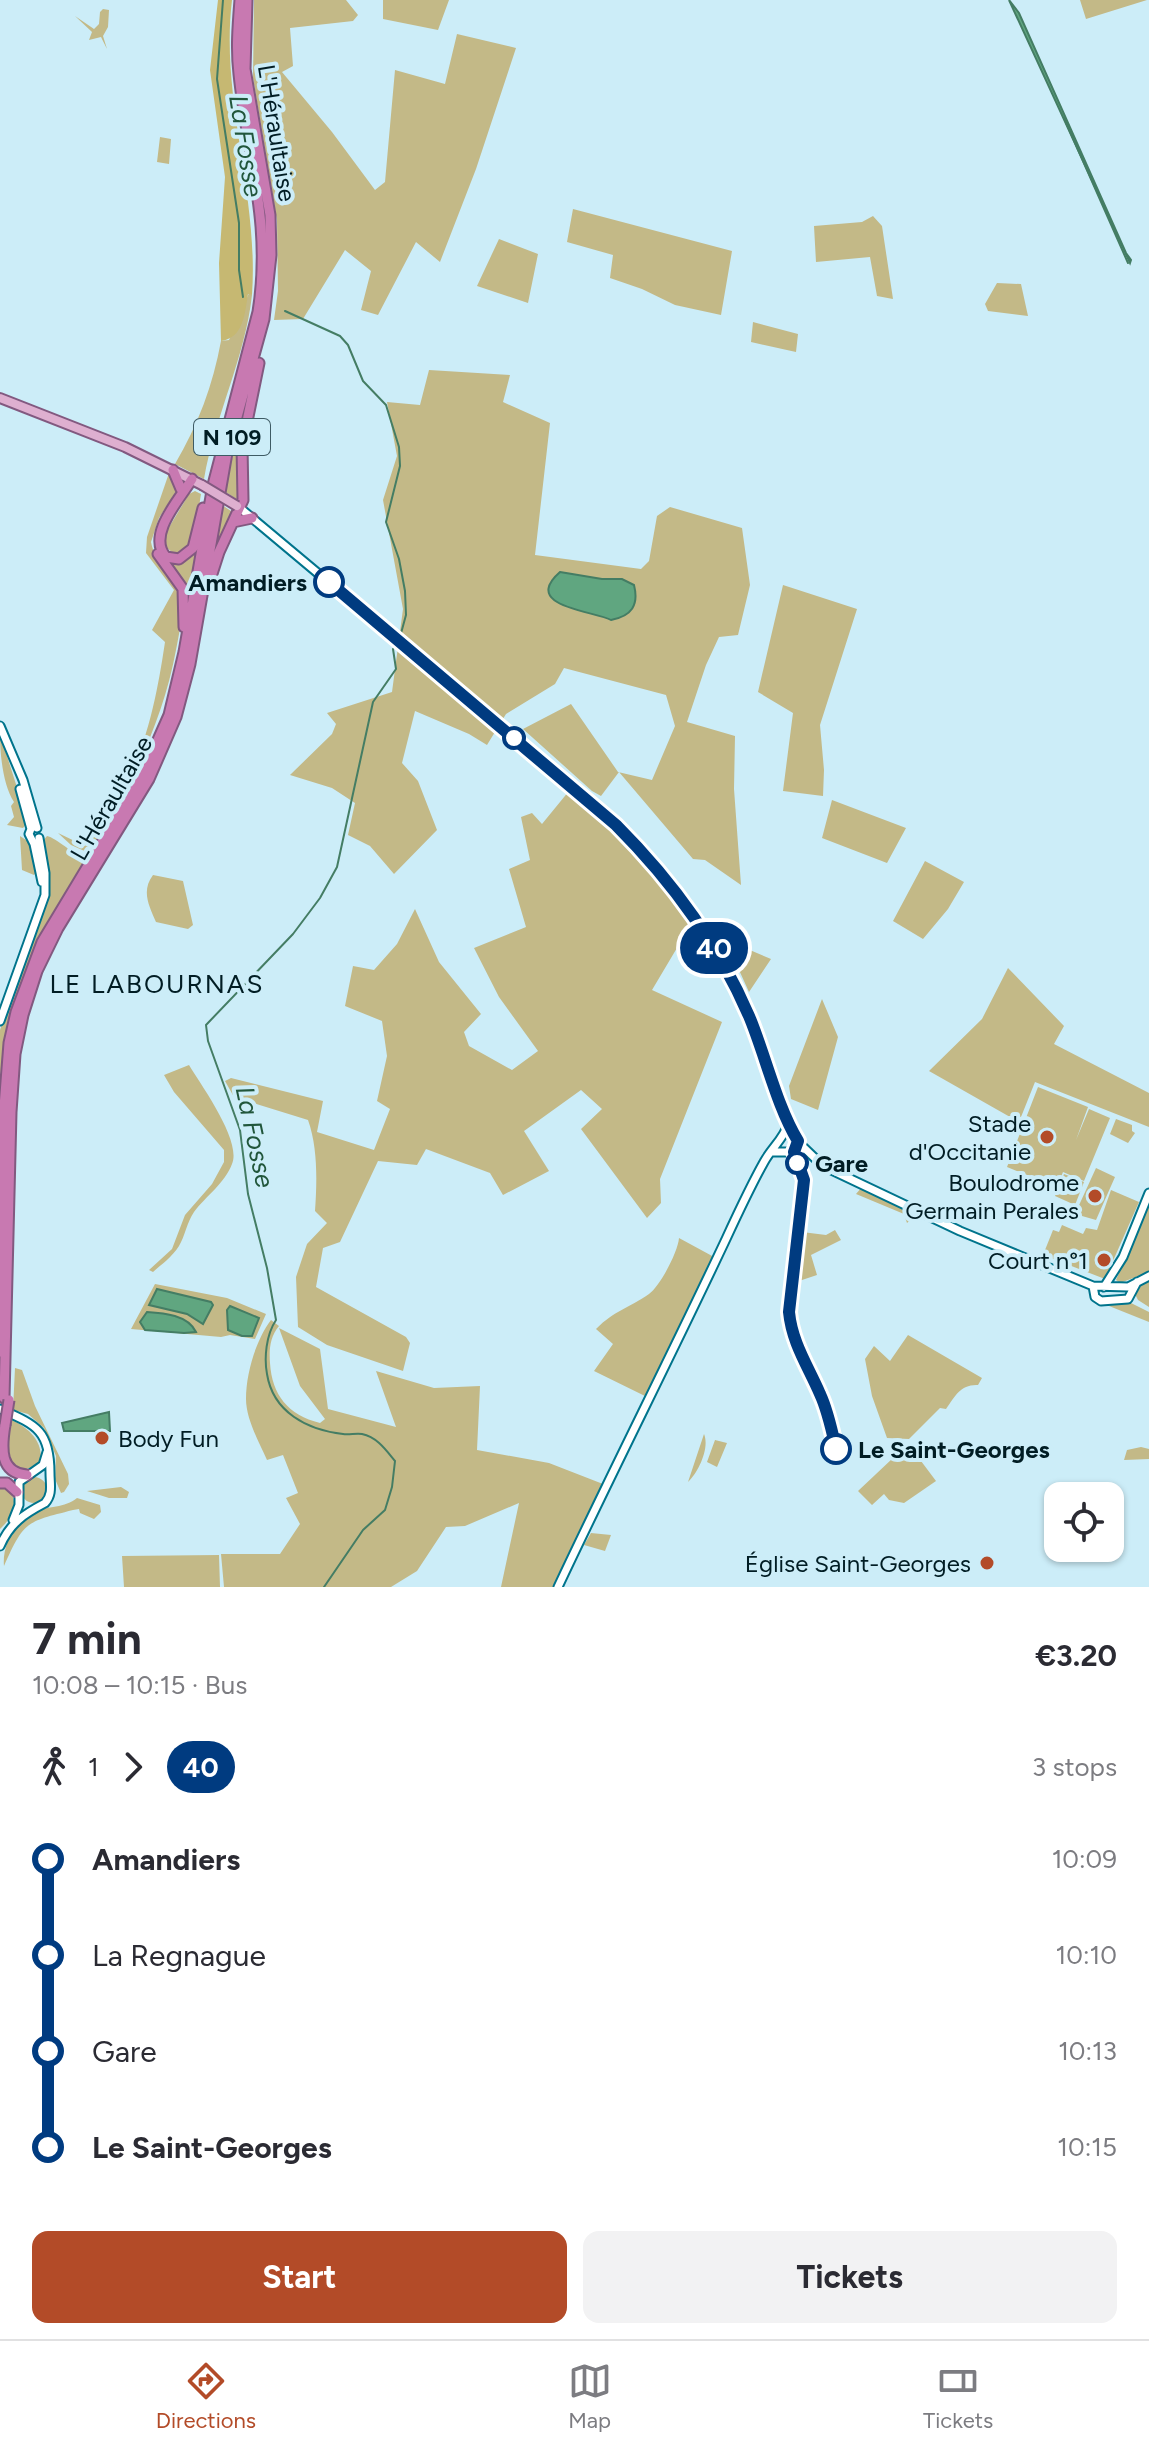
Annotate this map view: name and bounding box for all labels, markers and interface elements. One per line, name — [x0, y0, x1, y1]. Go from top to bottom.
street label: L'Héraultaise — [252, 62, 302, 204]
water label: La Fosse — [222, 93, 270, 199]
road number: N 109 — [194, 419, 270, 455]
marker: Amandiers — [314, 567, 344, 597]
place label: Amandiers — [188, 568, 307, 597]
unlabelled marker — [503, 727, 525, 749]
street label: L'Héraultaise — [64, 731, 158, 865]
line badge: 40 — [678, 922, 750, 974]
text: 40 — [696, 931, 732, 965]
district label: LE LABOURNAS — [50, 968, 264, 1000]
water label: La Fosse — [229, 1083, 281, 1191]
place label: Stade d'Occitanie — [909, 1109, 1031, 1166]
marker: Stade d'Occitanie — [1038, 1128, 1056, 1146]
place label: Gare — [815, 1149, 868, 1178]
marker: Gare — [786, 1152, 808, 1174]
place label: Boulodrome Germain Perales — [905, 1168, 1079, 1225]
marker: Boulodrome Germain Perales — [1086, 1187, 1104, 1205]
place label: Court n°1 — [988, 1246, 1088, 1275]
marker: Court n°1 — [1095, 1251, 1113, 1269]
place label: Body Fun — [118, 1424, 219, 1453]
marker: Body Fun — [93, 1429, 111, 1447]
marker: Le Saint-Georges — [821, 1434, 851, 1464]
place label: Le Saint-Georges — [858, 1435, 1050, 1464]
map controls — [1044, 1482, 1124, 1562]
button: locate — [1044, 1482, 1124, 1562]
place label: Église Saint-Georges — [745, 1549, 971, 1578]
marker: Église Saint-Georges — [978, 1554, 996, 1572]
text: 7 min — [32, 1612, 142, 1665]
text: €3.20 — [1035, 1637, 1117, 1674]
text: 10:08 – 10:15 · Bus — [32, 1669, 247, 1701]
icon: walk — [32, 1745, 76, 1789]
icon: forward — [111, 1745, 155, 1789]
text: 40 — [183, 1750, 219, 1784]
text: 1 — [88, 1751, 99, 1783]
text: 3 stops — [1032, 1751, 1117, 1783]
text: Amandiers — [92, 1841, 240, 1878]
text: 10:09 — [1052, 1843, 1117, 1875]
text: La Regnague — [92, 1937, 266, 1974]
text: 10:10 — [1056, 1939, 1117, 1971]
text: Gare — [92, 2033, 157, 2070]
text: 10:13 — [1058, 2035, 1117, 2067]
text: Le Saint-Georges — [92, 2129, 332, 2166]
text: 10:15 — [1057, 2131, 1117, 2163]
button: Start — [32, 2231, 567, 2323]
button: Tickets — [583, 2231, 1117, 2323]
tab: Directions — [156, 2359, 256, 2434]
tab: Map — [568, 2359, 612, 2434]
tab: Tickets — [923, 2359, 993, 2434]

